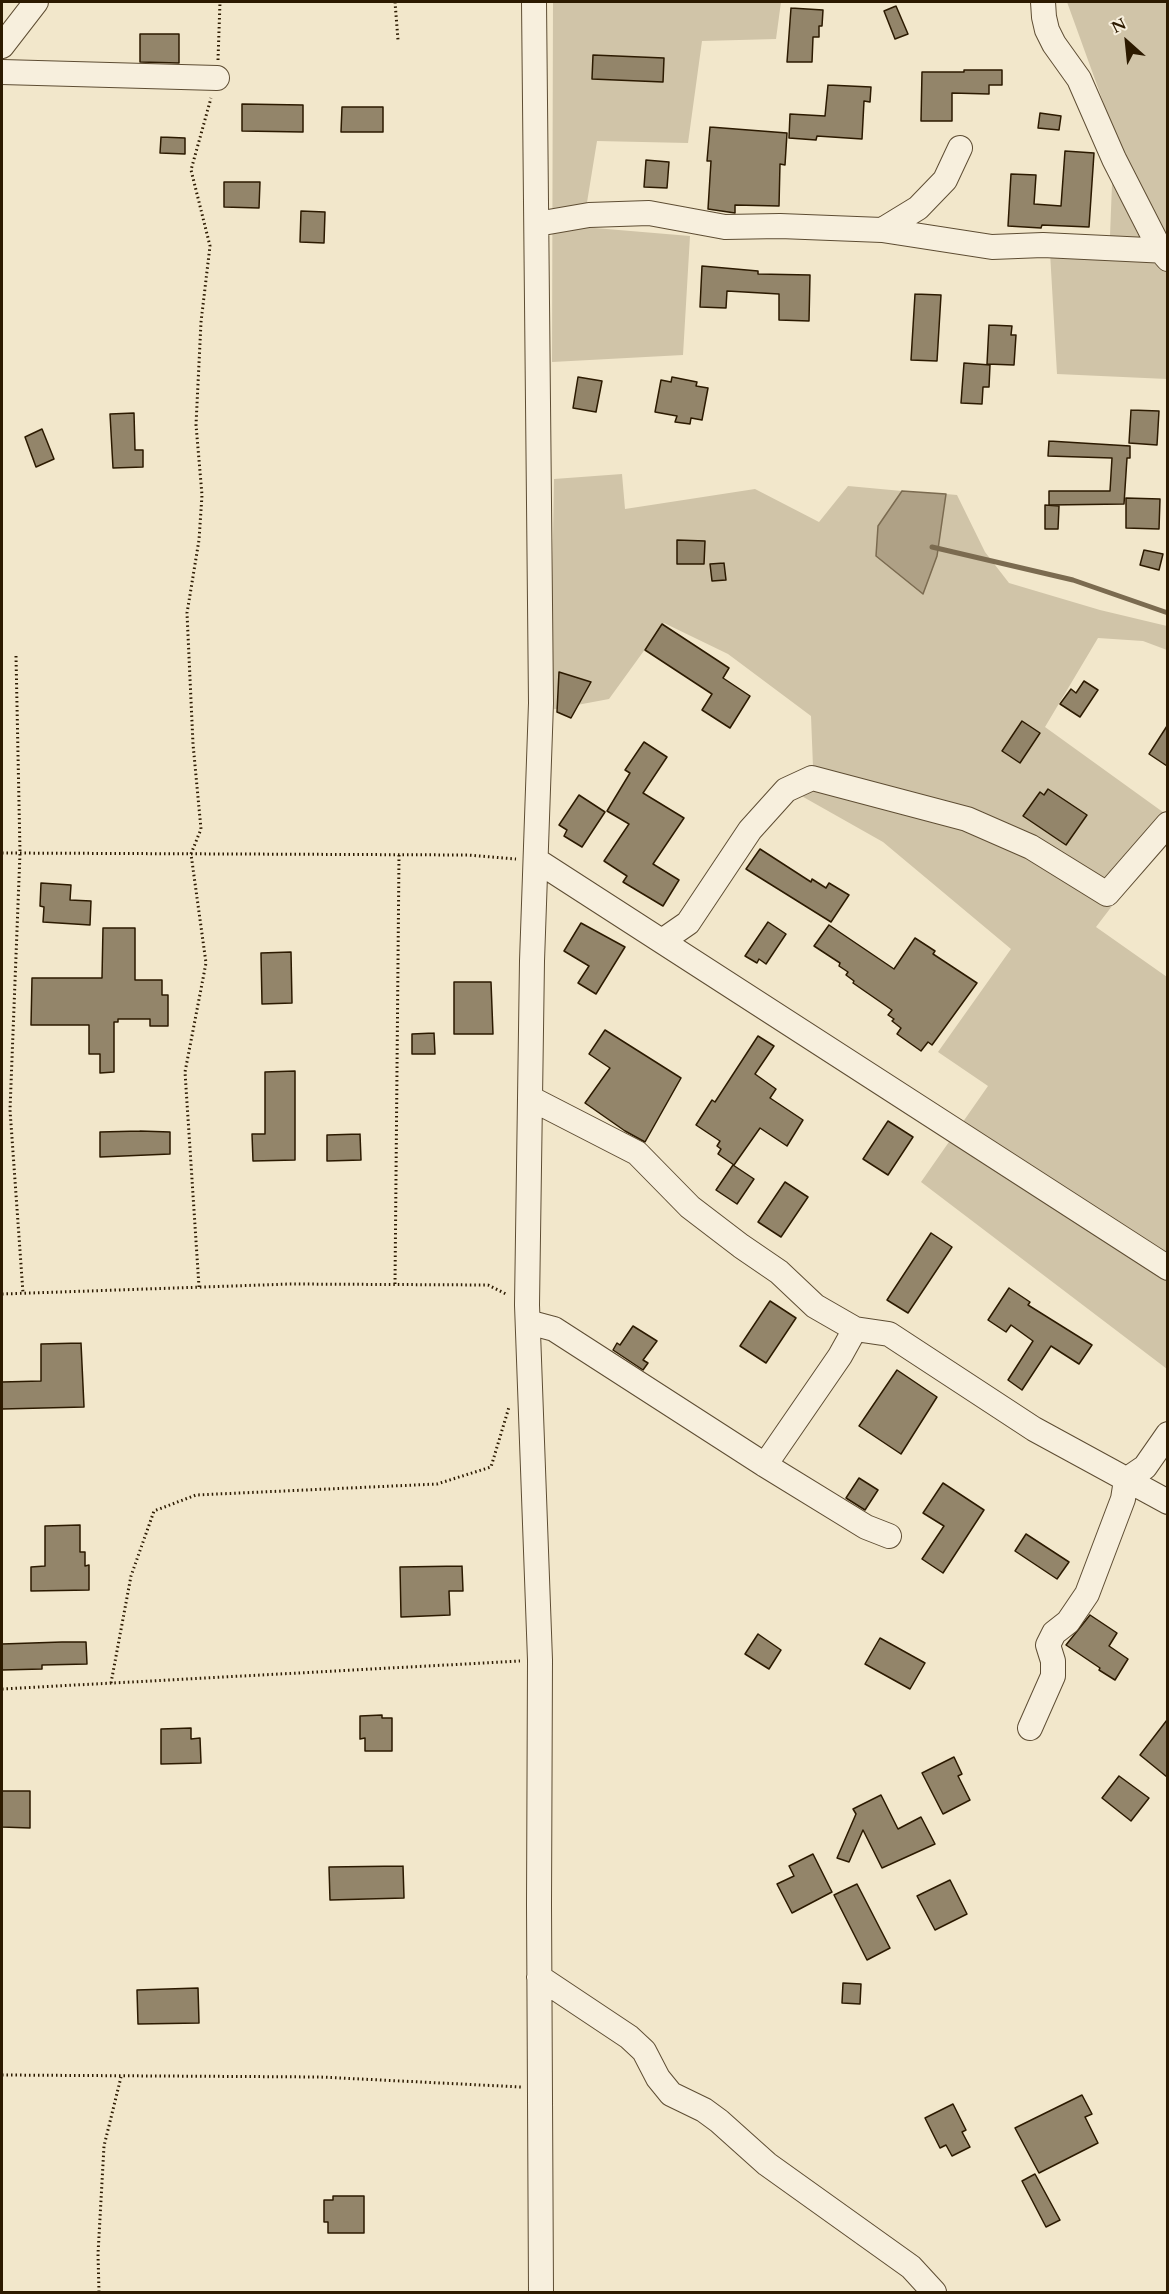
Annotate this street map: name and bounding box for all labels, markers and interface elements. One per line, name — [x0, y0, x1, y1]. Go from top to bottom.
north arrow — [1097, 12, 1157, 72]
text: N — [1108, 13, 1130, 39]

